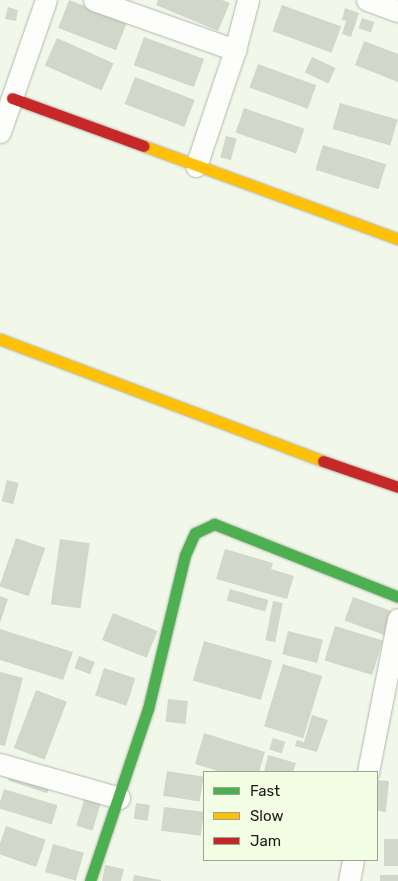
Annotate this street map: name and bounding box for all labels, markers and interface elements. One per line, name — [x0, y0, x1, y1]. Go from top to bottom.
legend — [203, 771, 378, 861]
text: Fast — [250, 782, 280, 800]
text: Slow — [250, 807, 283, 825]
text: Jam — [250, 832, 281, 850]

